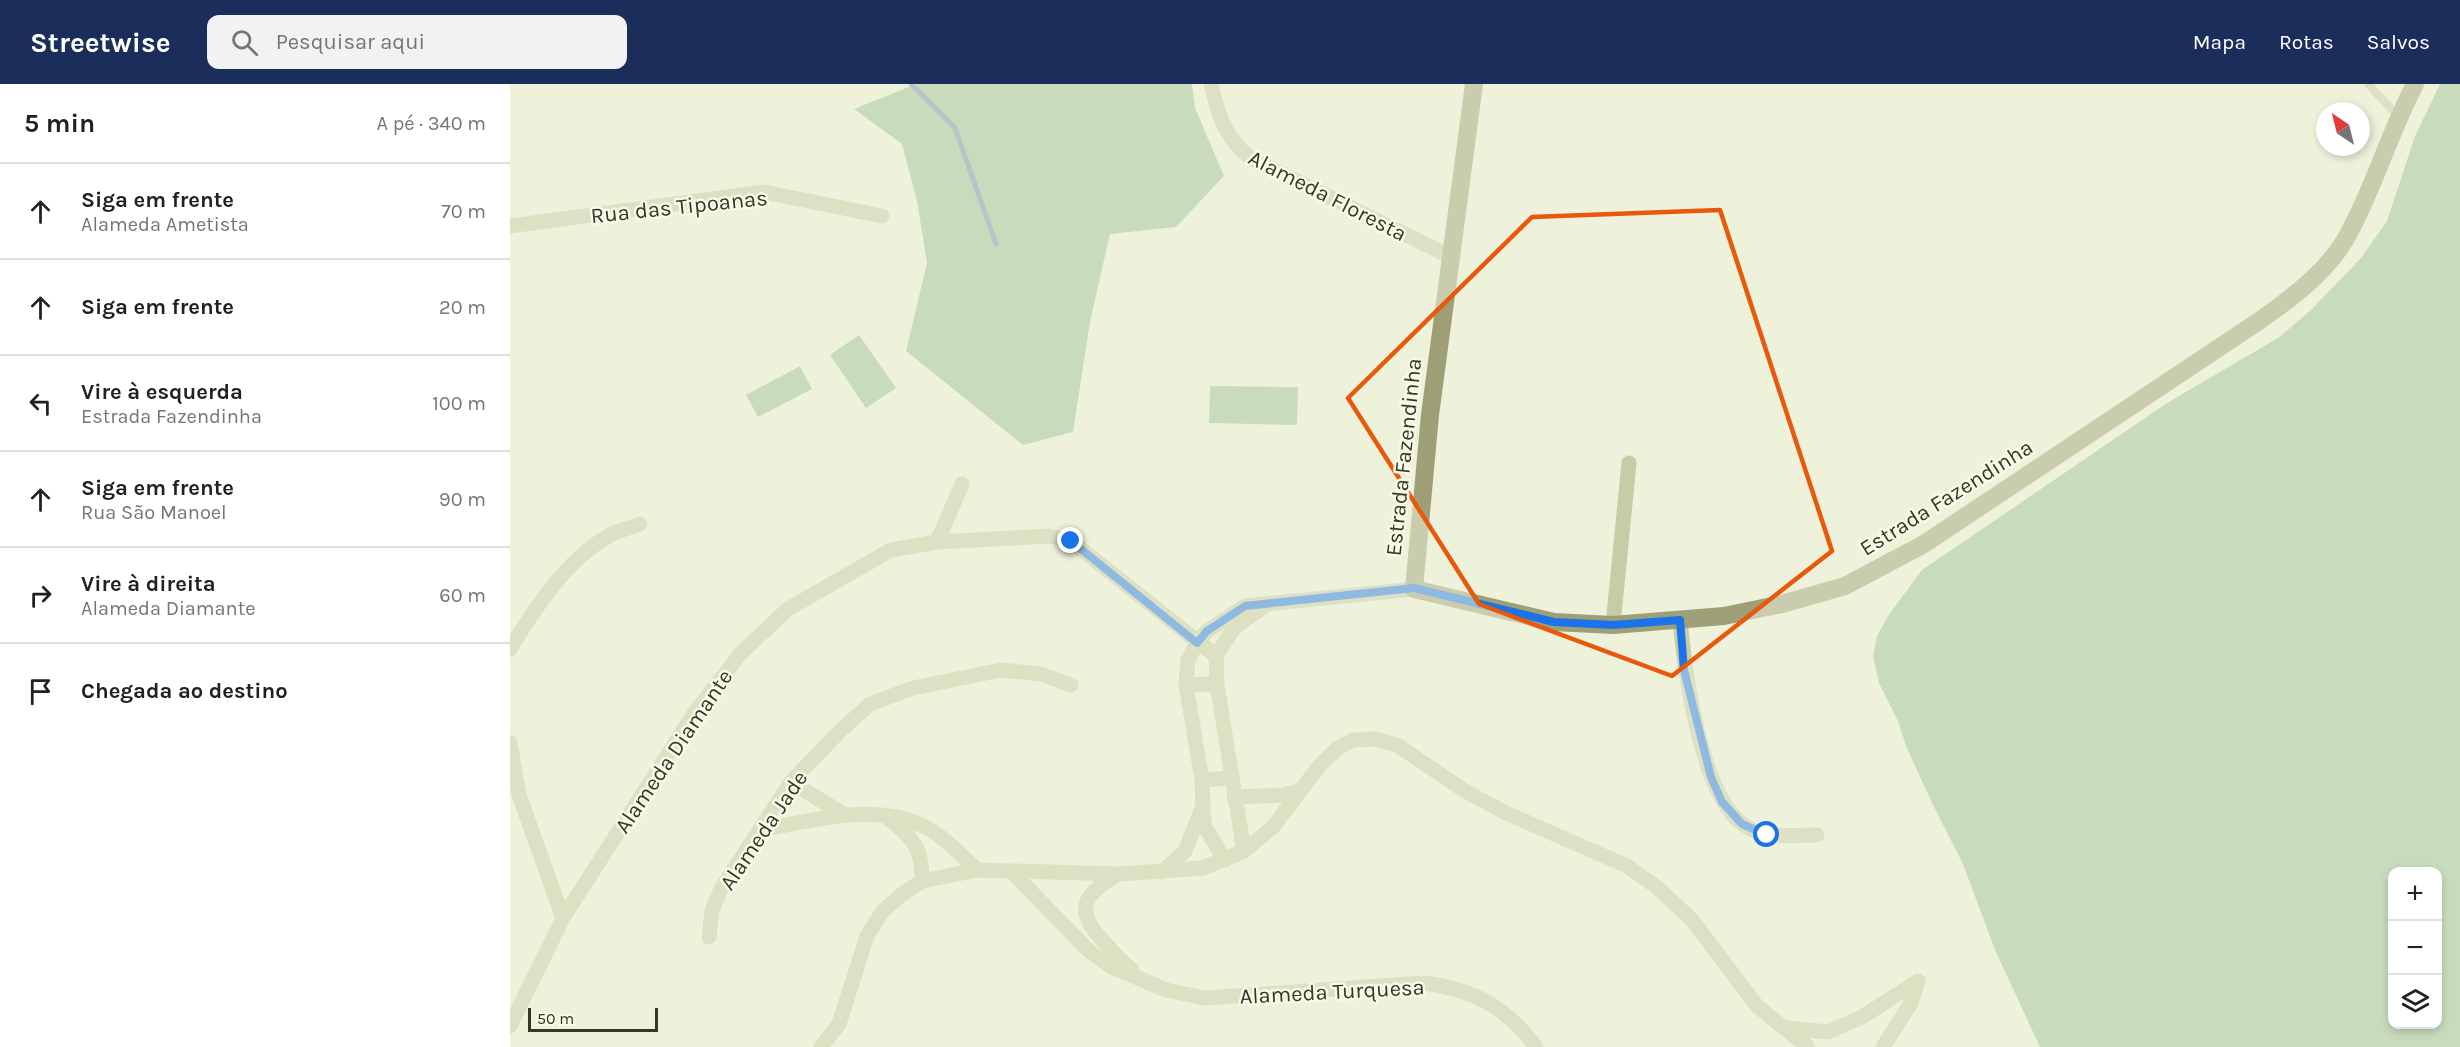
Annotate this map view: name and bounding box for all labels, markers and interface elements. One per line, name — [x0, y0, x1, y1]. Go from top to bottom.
search box — [207, 15, 627, 69]
text: Streetwise — [30, 26, 171, 59]
icon: search — [228, 26, 261, 59]
text: Pesquisar aqui — [276, 29, 425, 55]
text: Mapa — [2193, 30, 2246, 54]
text: Rotas — [2279, 30, 2334, 54]
text: Salvos — [2367, 30, 2430, 54]
north arrow — [2316, 102, 2370, 156]
text: 5 min — [24, 108, 95, 139]
text: A pé · 340 m — [376, 112, 486, 135]
street label: Alameda Floresta — [1244, 145, 1411, 247]
street label: Rua das Tipoanas — [589, 185, 769, 229]
text: Siga em frente — [81, 187, 234, 213]
icon: ahead — [24, 195, 57, 228]
text: 70 m — [441, 200, 486, 223]
text: Alameda Ametista — [81, 213, 249, 236]
icon: ahead — [24, 291, 57, 324]
text: Siga em frente — [81, 294, 234, 320]
text: 20 m — [439, 296, 486, 319]
street label: Estrada Fazendinha — [1381, 357, 1427, 557]
text: Vire à esquerda — [81, 379, 243, 405]
icon: left — [24, 387, 57, 420]
text: 100 m — [432, 392, 486, 415]
text: Estrada Fazendinha — [81, 405, 262, 428]
street label: Estrada Fazendinha — [1855, 434, 2038, 562]
text: Siga em frente — [81, 475, 234, 501]
icon: ahead — [24, 483, 57, 516]
text: 90 m — [439, 488, 486, 511]
text: Rua São Manoel — [81, 501, 227, 524]
route end — [1057, 527, 1083, 553]
text: Vire à direita — [81, 571, 216, 597]
icon: right — [24, 579, 57, 612]
text: 60 m — [439, 584, 486, 607]
text: Alameda Diamante — [81, 597, 255, 620]
street label: Alameda Diamante — [609, 665, 738, 838]
icon: arrive — [24, 675, 57, 708]
text: Chegada ao destino — [81, 678, 288, 704]
street label: Alameda Jade — [714, 766, 813, 895]
route start — [1753, 821, 1779, 847]
map controls — [2388, 867, 2442, 1029]
button: + — [2388, 867, 2442, 921]
button: − — [2388, 921, 2442, 975]
street label: Alameda Turquesa — [1239, 974, 1425, 1010]
button: layers — [2388, 975, 2442, 1029]
scale bar — [528, 1005, 658, 1032]
text: 50 m — [537, 1009, 574, 1028]

